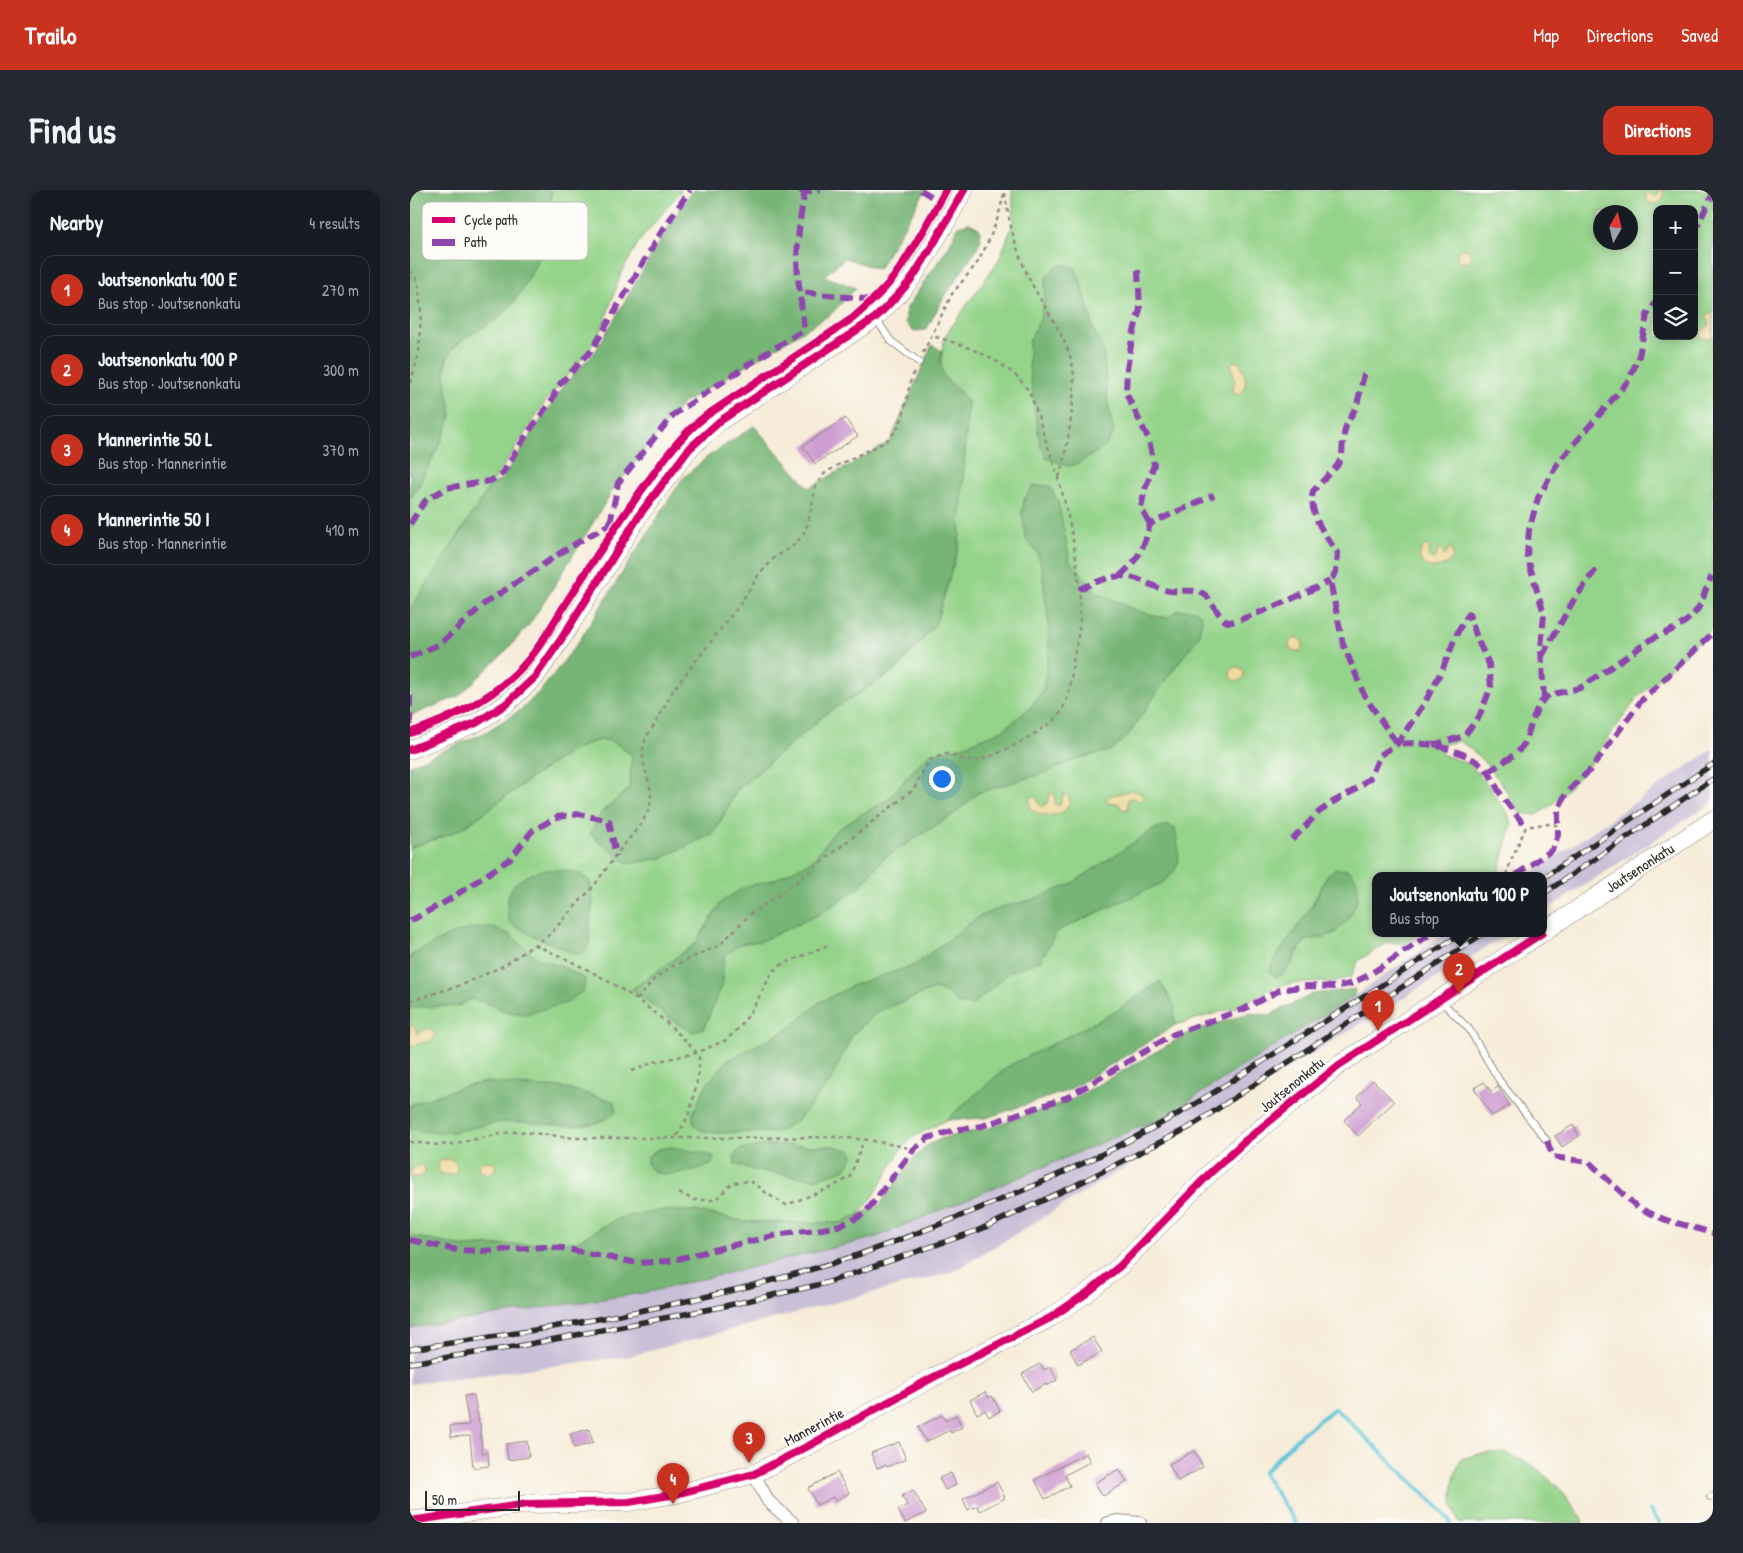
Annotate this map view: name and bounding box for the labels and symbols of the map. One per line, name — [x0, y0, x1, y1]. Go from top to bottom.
legend — [422, 202, 588, 260]
north arrow — [1593, 205, 1638, 250]
text: Cycle path — [464, 210, 518, 230]
text: Path — [464, 232, 487, 251]
your location — [929, 766, 955, 792]
street label: Joutsenonkatu — [1602, 838, 1678, 897]
pin: 2 — [1443, 953, 1475, 994]
pin: 1 — [1362, 990, 1394, 1031]
street label: Joutsenonkatu — [1255, 1052, 1328, 1117]
street label: Mannerintie — [780, 1402, 847, 1451]
pin: 3 — [733, 1422, 765, 1463]
pin: 4 — [657, 1463, 689, 1504]
scale bar — [425, 1488, 520, 1511]

